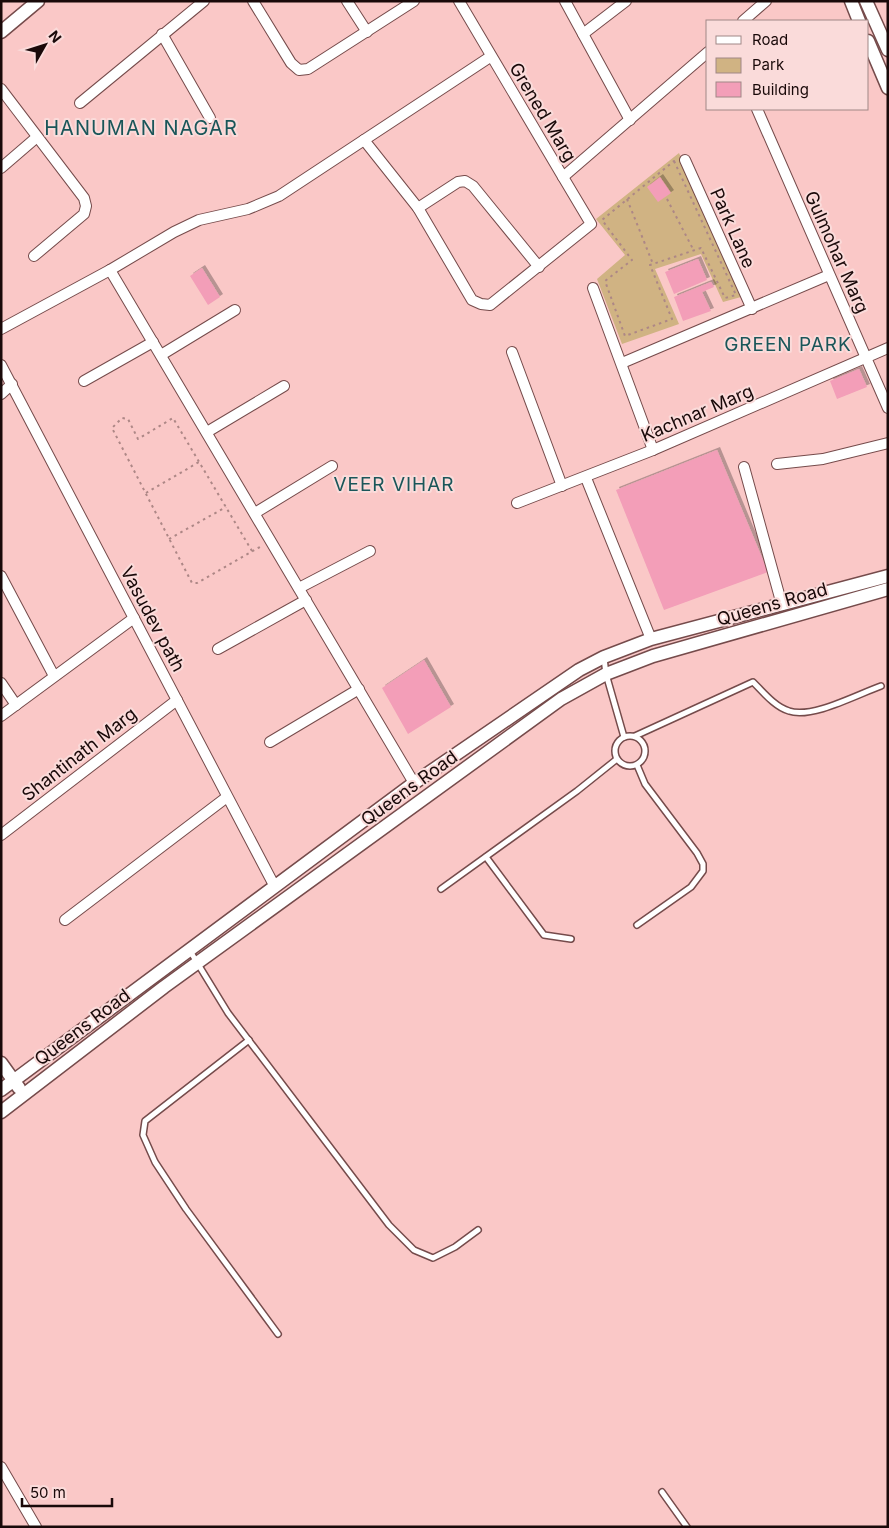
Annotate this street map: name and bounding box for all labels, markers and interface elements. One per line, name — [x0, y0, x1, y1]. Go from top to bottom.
north arrow — [20, 20, 70, 70]
legend — [706, 20, 869, 110]
text: N — [46, 27, 65, 46]
text: Road — [752, 30, 788, 49]
text: Park — [752, 55, 785, 74]
street label: Grened Marg — [505, 59, 581, 165]
text: Building — [752, 80, 809, 99]
district label: HANUMAN NAGAR — [44, 116, 238, 140]
street label: Park Lane — [706, 185, 760, 271]
street label: Gulmohar Marg — [801, 188, 873, 316]
district label: GREEN PARK — [724, 333, 852, 356]
street label: Kachnar Marg — [638, 380, 756, 446]
district label: VEER VIHAR — [333, 473, 455, 496]
street label: Vasudev path — [117, 563, 189, 675]
street label: Queens Road — [714, 578, 830, 630]
street label: Shantinath Marg — [18, 703, 140, 805]
street label: Queens Road — [357, 746, 461, 830]
street label: Queens Road — [30, 984, 134, 1070]
scale bar — [22, 1476, 112, 1508]
text: 50 m — [30, 1483, 66, 1502]

